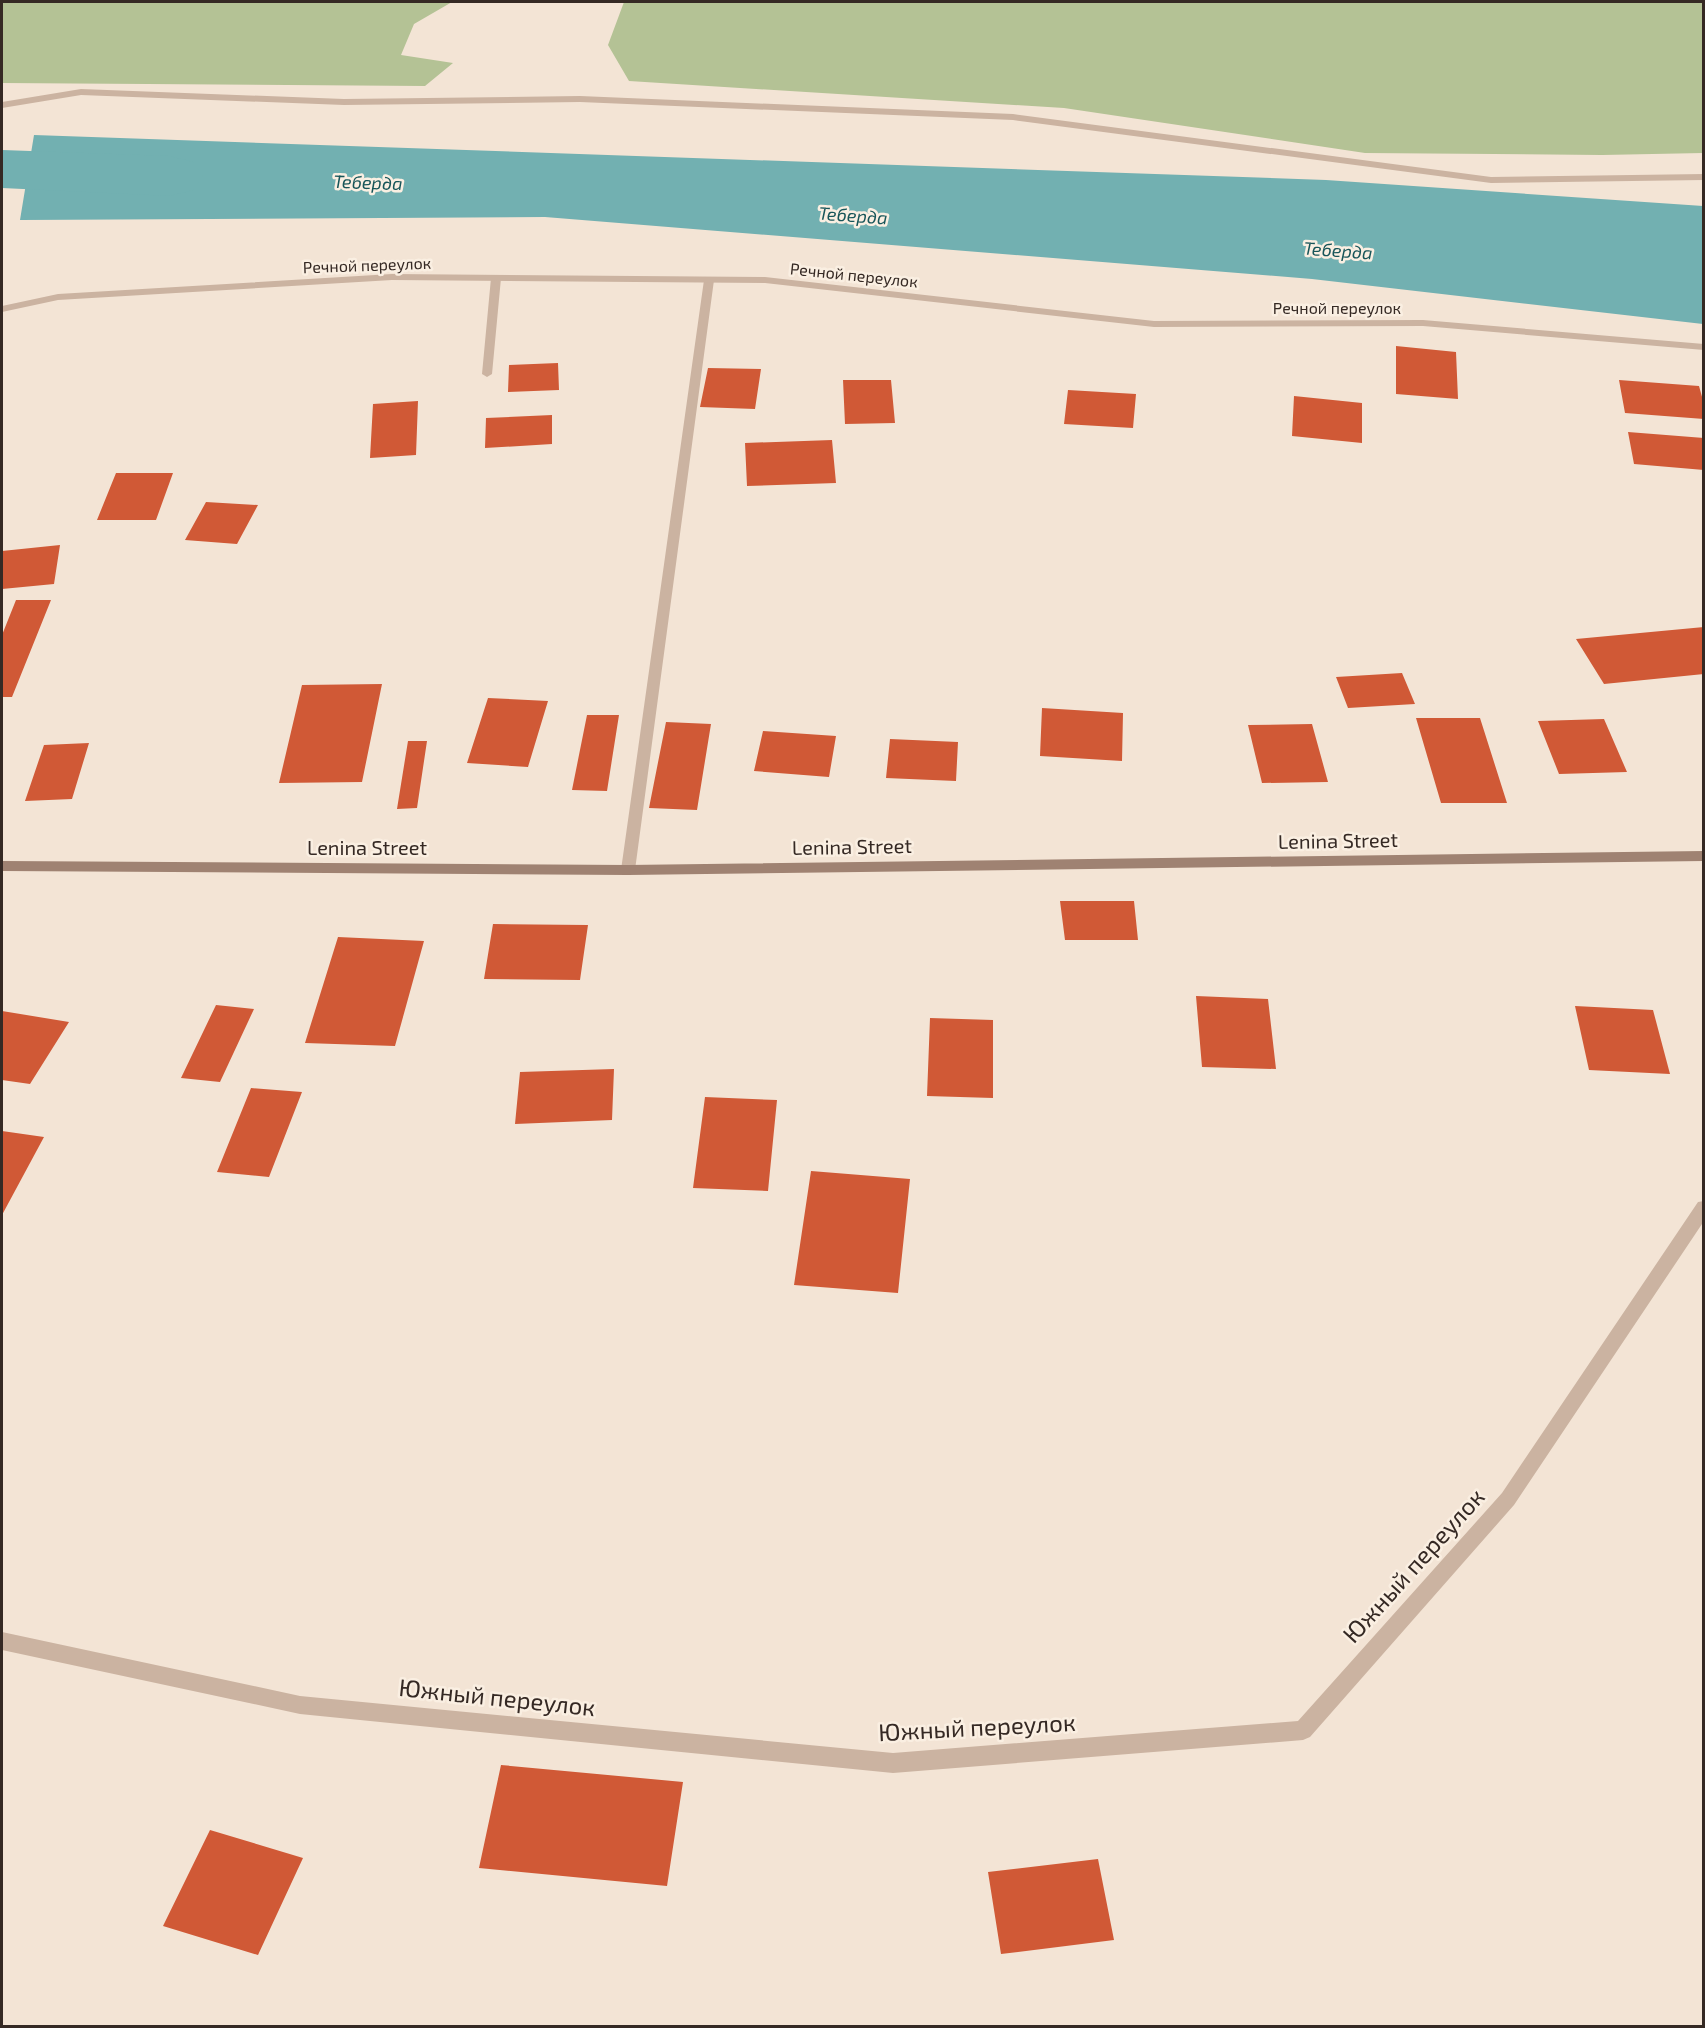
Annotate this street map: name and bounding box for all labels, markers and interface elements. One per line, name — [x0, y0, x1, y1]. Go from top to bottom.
water label: Теберда — [333, 170, 403, 194]
water label: Теберда — [818, 202, 888, 228]
water label: Теберда — [1303, 237, 1373, 263]
street label: Речной переулок — [303, 253, 432, 277]
street label: Речной переулок — [789, 258, 919, 292]
street label: Речной переулок — [1273, 298, 1402, 318]
street label: Lenina Street — [1278, 827, 1399, 853]
street label: Lenina Street — [792, 833, 913, 859]
street label: Lenina Street — [307, 835, 427, 859]
street label: Южный переулок — [1336, 1482, 1491, 1649]
street label: Южный переулок — [397, 1672, 597, 1722]
street label: Южный переулок — [878, 1707, 1077, 1747]

